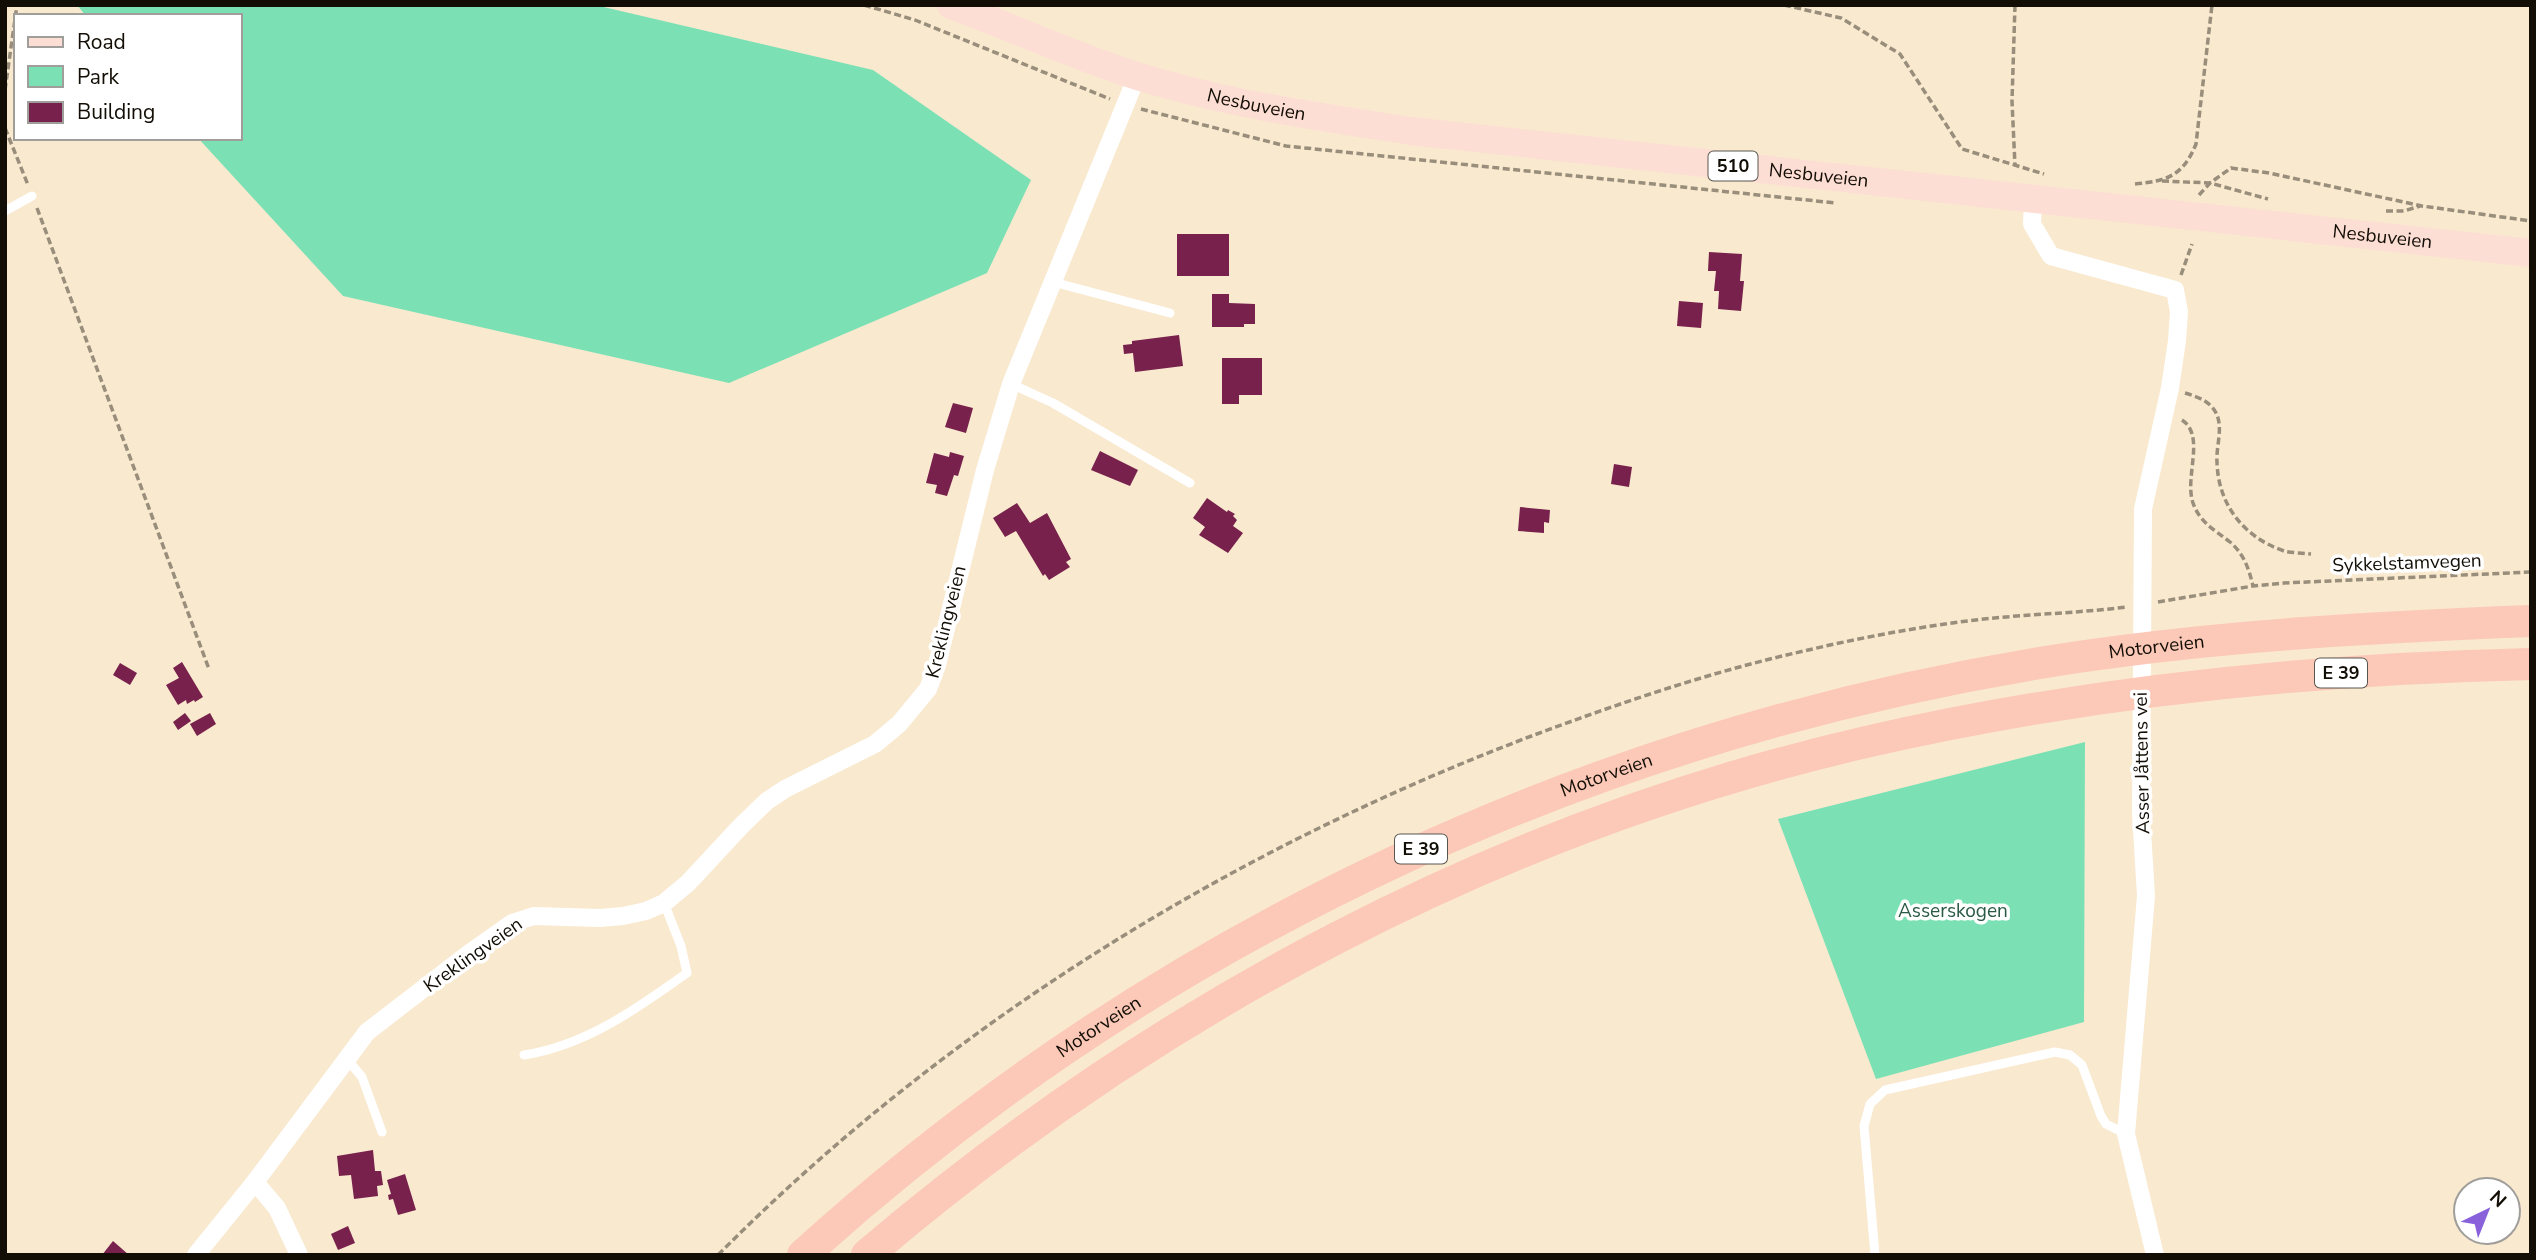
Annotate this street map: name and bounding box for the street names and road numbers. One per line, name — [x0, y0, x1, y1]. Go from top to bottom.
street label: Nesbuveien — [1204, 82, 1308, 127]
road number: 510 — [1708, 152, 1758, 181]
street label: Nesbuveien — [1768, 157, 1870, 194]
street label: Nesbuveien — [2331, 218, 2434, 255]
street label: Sykkelstamvegen — [2332, 547, 2482, 579]
street label: Kreklingveien — [919, 563, 973, 681]
street label: Motorveien — [2107, 629, 2206, 666]
road number: E 39 — [2315, 658, 2367, 688]
street label: Asser Jåttens vei — [2128, 692, 2156, 834]
street label: Motorveien — [1557, 747, 1656, 804]
road number: E 39 — [1395, 834, 1447, 864]
street label: Kreklingveien — [418, 911, 528, 999]
street label: Motorveien — [1051, 990, 1146, 1064]

